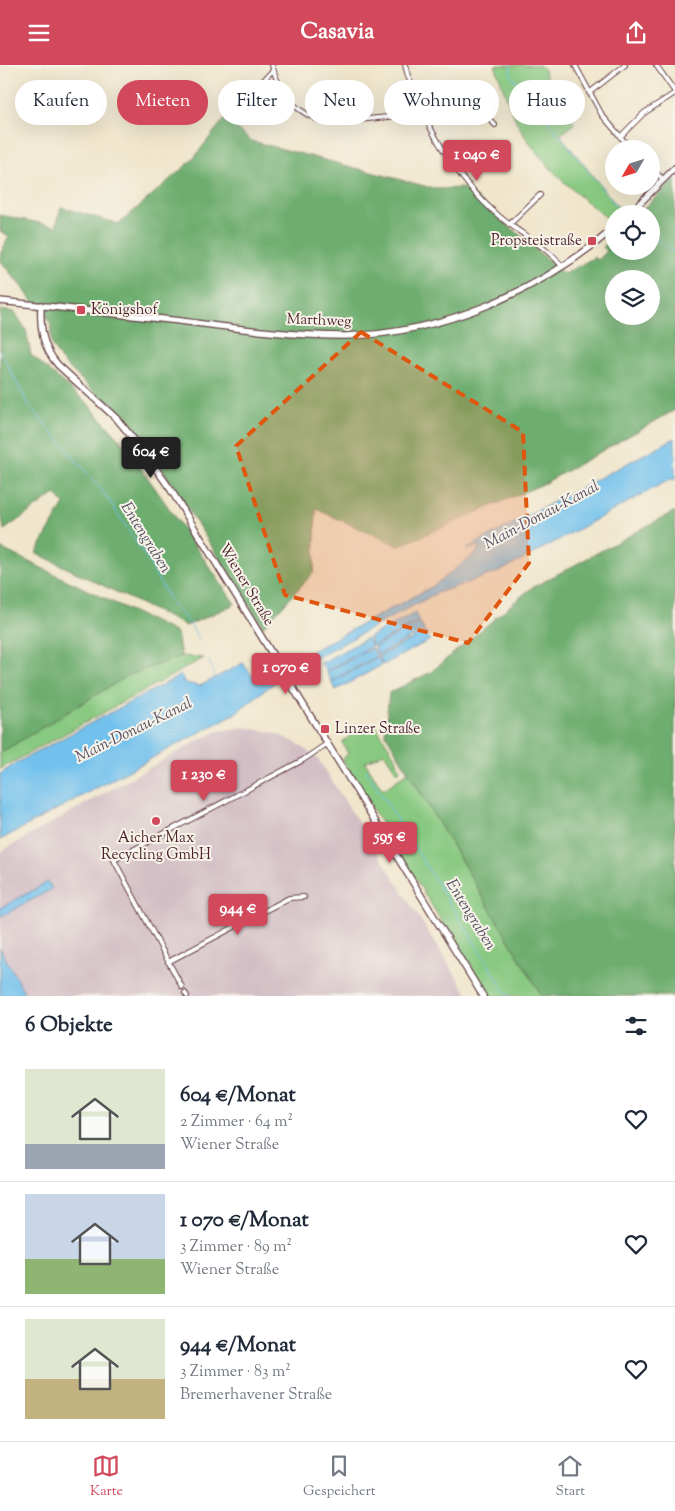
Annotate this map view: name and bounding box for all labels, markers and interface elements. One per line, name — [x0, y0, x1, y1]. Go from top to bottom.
text: Casavia — [301, 17, 374, 49]
icon: menu — [25, 19, 53, 47]
icon: share — [622, 19, 650, 47]
chip: Kaufen — [15, 80, 107, 125]
chip: Mieten — [117, 80, 208, 125]
chip: Filter — [218, 80, 295, 125]
chip: Neu — [305, 80, 374, 125]
chip: Wohnung — [384, 80, 499, 125]
chip: Haus — [509, 80, 585, 125]
pin: 1 040 € — [431, 139, 523, 182]
north arrow — [605, 140, 660, 195]
map controls — [605, 140, 660, 325]
text: 1 040 € — [454, 144, 500, 167]
button: locate — [605, 205, 660, 260]
place label: Propsteistraße — [491, 231, 582, 252]
marker: Propsteistraße — [586, 235, 598, 247]
button: layers — [605, 270, 660, 325]
place label: Königshof — [91, 300, 159, 321]
marker: Königshof — [75, 304, 87, 316]
street label: Marthweg — [286, 309, 352, 333]
pin: 604 € — [116, 437, 186, 479]
text: 604 € — [133, 441, 169, 464]
water label: Main-Donau-Kanal — [480, 476, 604, 556]
water label: Entengraben — [114, 498, 176, 579]
street label: Wiener Straße — [213, 540, 279, 630]
pin: 1 070 € — [240, 653, 332, 695]
text: 1 070 € — [263, 657, 309, 680]
water label: Main-Donau-Kanal — [72, 693, 196, 769]
place label: Linzer Straße — [335, 719, 420, 740]
marker: Linzer Straße — [319, 723, 331, 735]
pin: 1 230 € — [158, 759, 250, 802]
text: 1 230 € — [182, 764, 226, 787]
marker: Aicher Max Recycling GmbH — [150, 815, 162, 827]
pin: 595 € — [355, 821, 425, 864]
text: 595 € — [374, 826, 406, 849]
place label: Aicher Max Recycling GmbH — [101, 828, 211, 866]
water label: Entengraben — [439, 875, 501, 956]
pin: 944 € — [203, 893, 273, 936]
text: 944 € — [219, 898, 257, 921]
text: 6 Objekte — [25, 1011, 113, 1041]
icon: filters — [622, 1012, 650, 1040]
text: 604 €/Monat — [180, 1081, 296, 1111]
icon: home — [65, 1089, 125, 1149]
icon: heart — [622, 1105, 650, 1133]
text: 2 Zimmer · 64 m² — [180, 1111, 293, 1134]
text: Wiener Straße — [180, 1134, 279, 1157]
text: 1 070 €/Monat — [180, 1206, 309, 1236]
icon: home — [65, 1214, 125, 1274]
icon: heart — [622, 1230, 650, 1258]
text: 3 Zimmer · 89 m² — [180, 1236, 292, 1259]
text: Wiener Straße — [180, 1259, 279, 1282]
text: 944 €/Monat — [180, 1331, 296, 1361]
icon: home — [65, 1339, 125, 1399]
icon: heart — [622, 1355, 650, 1383]
text: 3 Zimmer · 83 m² — [180, 1361, 291, 1384]
text: Bremerhavener Straße — [180, 1384, 332, 1407]
tab: Karte — [90, 1452, 123, 1502]
tab: Gespeichert — [303, 1452, 376, 1502]
tab: Start — [556, 1452, 585, 1502]

